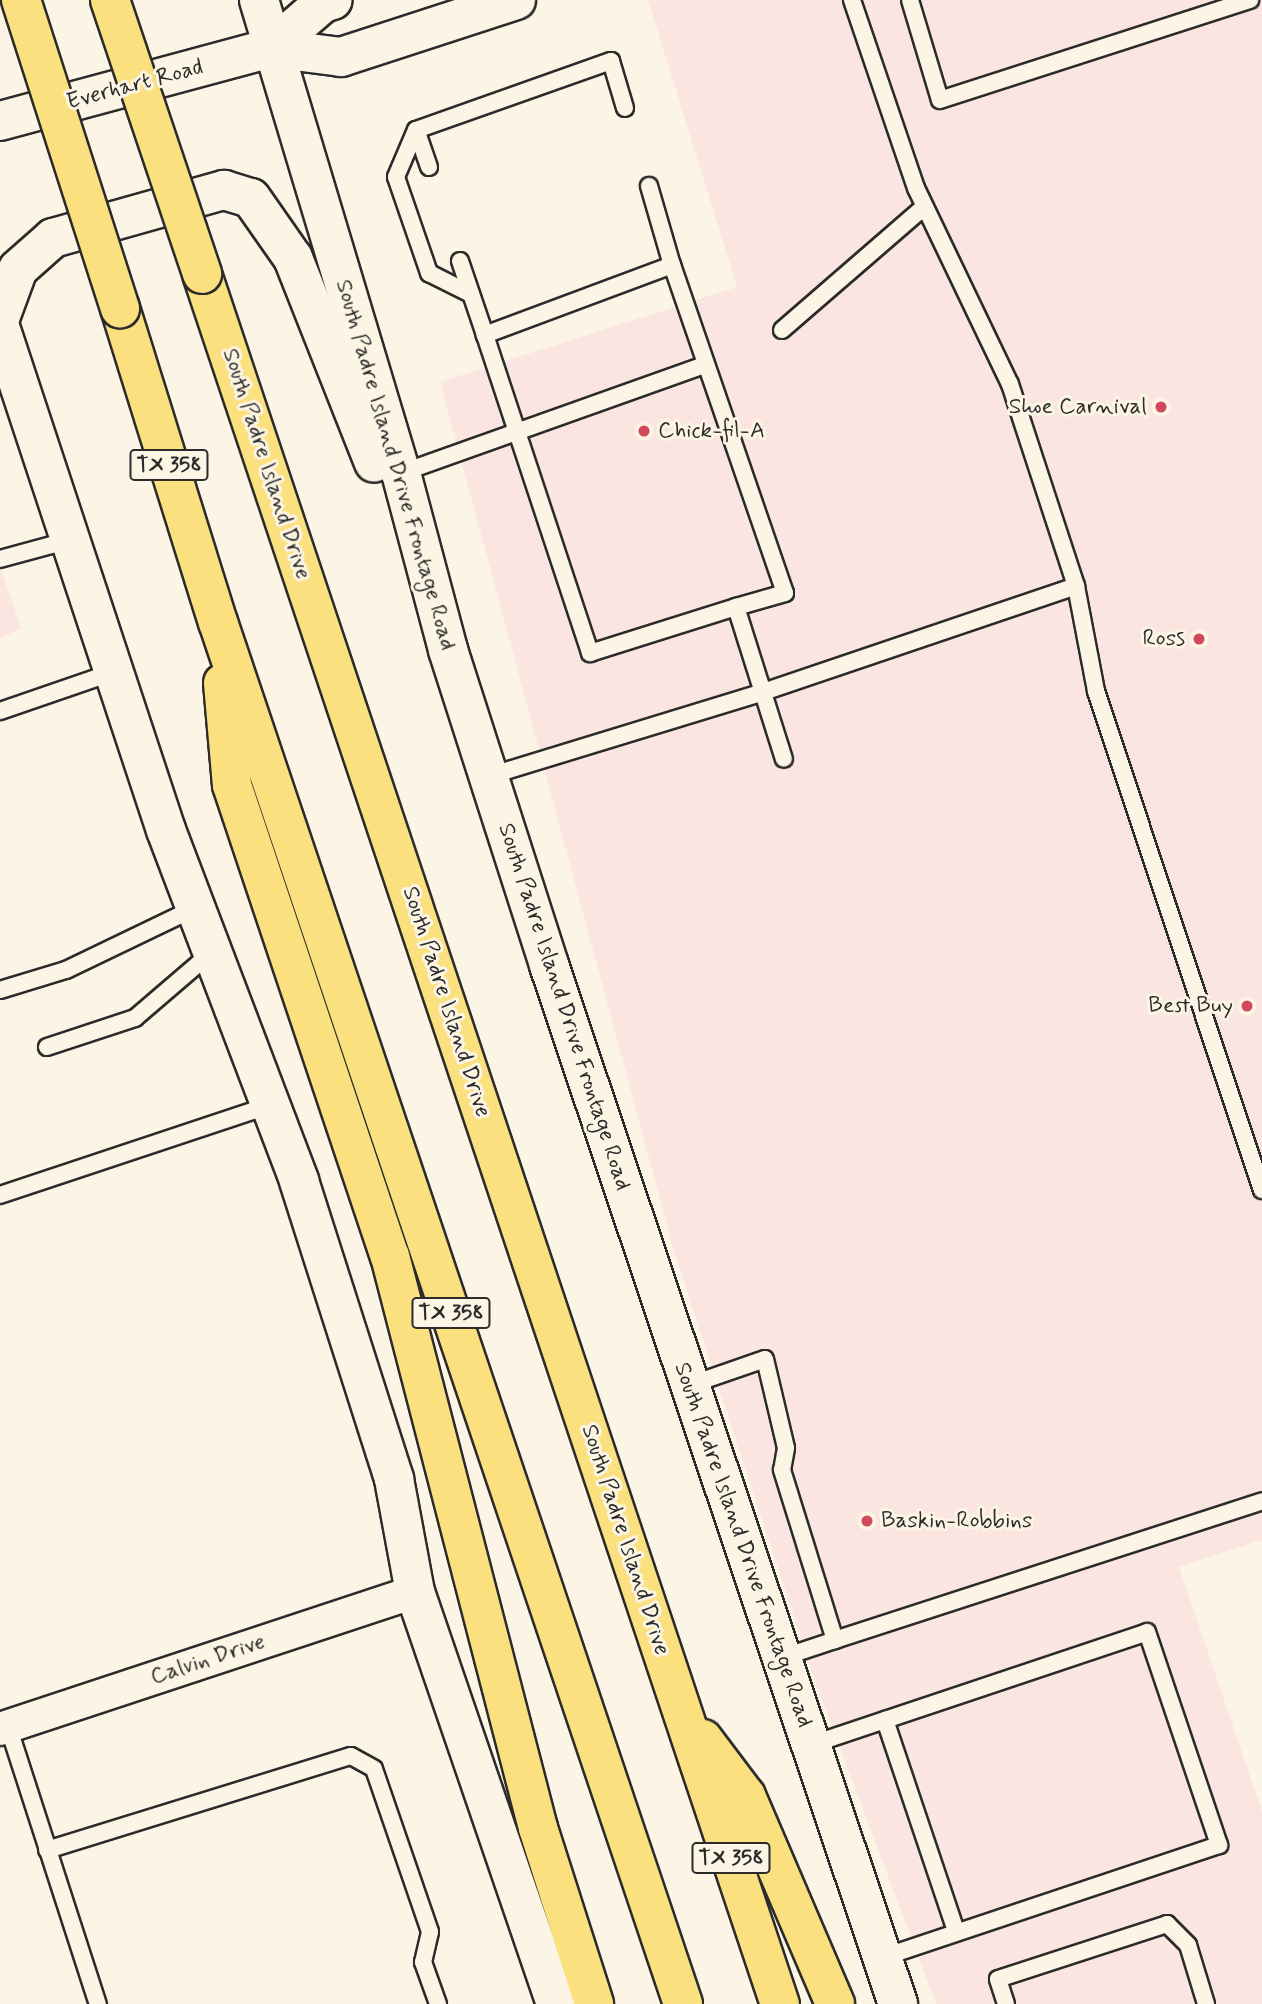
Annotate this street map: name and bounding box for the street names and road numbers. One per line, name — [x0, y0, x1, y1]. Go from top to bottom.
street label: Everhart Road — [64, 54, 206, 116]
street label: South Padre Island Drive Frontage Road — [328, 275, 462, 655]
street label: South Padre Island Drive — [215, 344, 317, 584]
road number: TX 358 — [129, 448, 209, 482]
street label: South Padre Island Drive Frontage Road — [491, 819, 637, 1195]
street label: South Padre Island Drive — [395, 882, 497, 1122]
road number: TX 358 — [411, 1296, 491, 1330]
street label: South Padre Island Drive Frontage Road — [667, 1358, 819, 1732]
street label: South Padre Island Drive — [574, 1420, 676, 1660]
street label: Calvin Drive — [148, 1629, 268, 1691]
road number: TX 358 — [691, 1840, 771, 1876]

